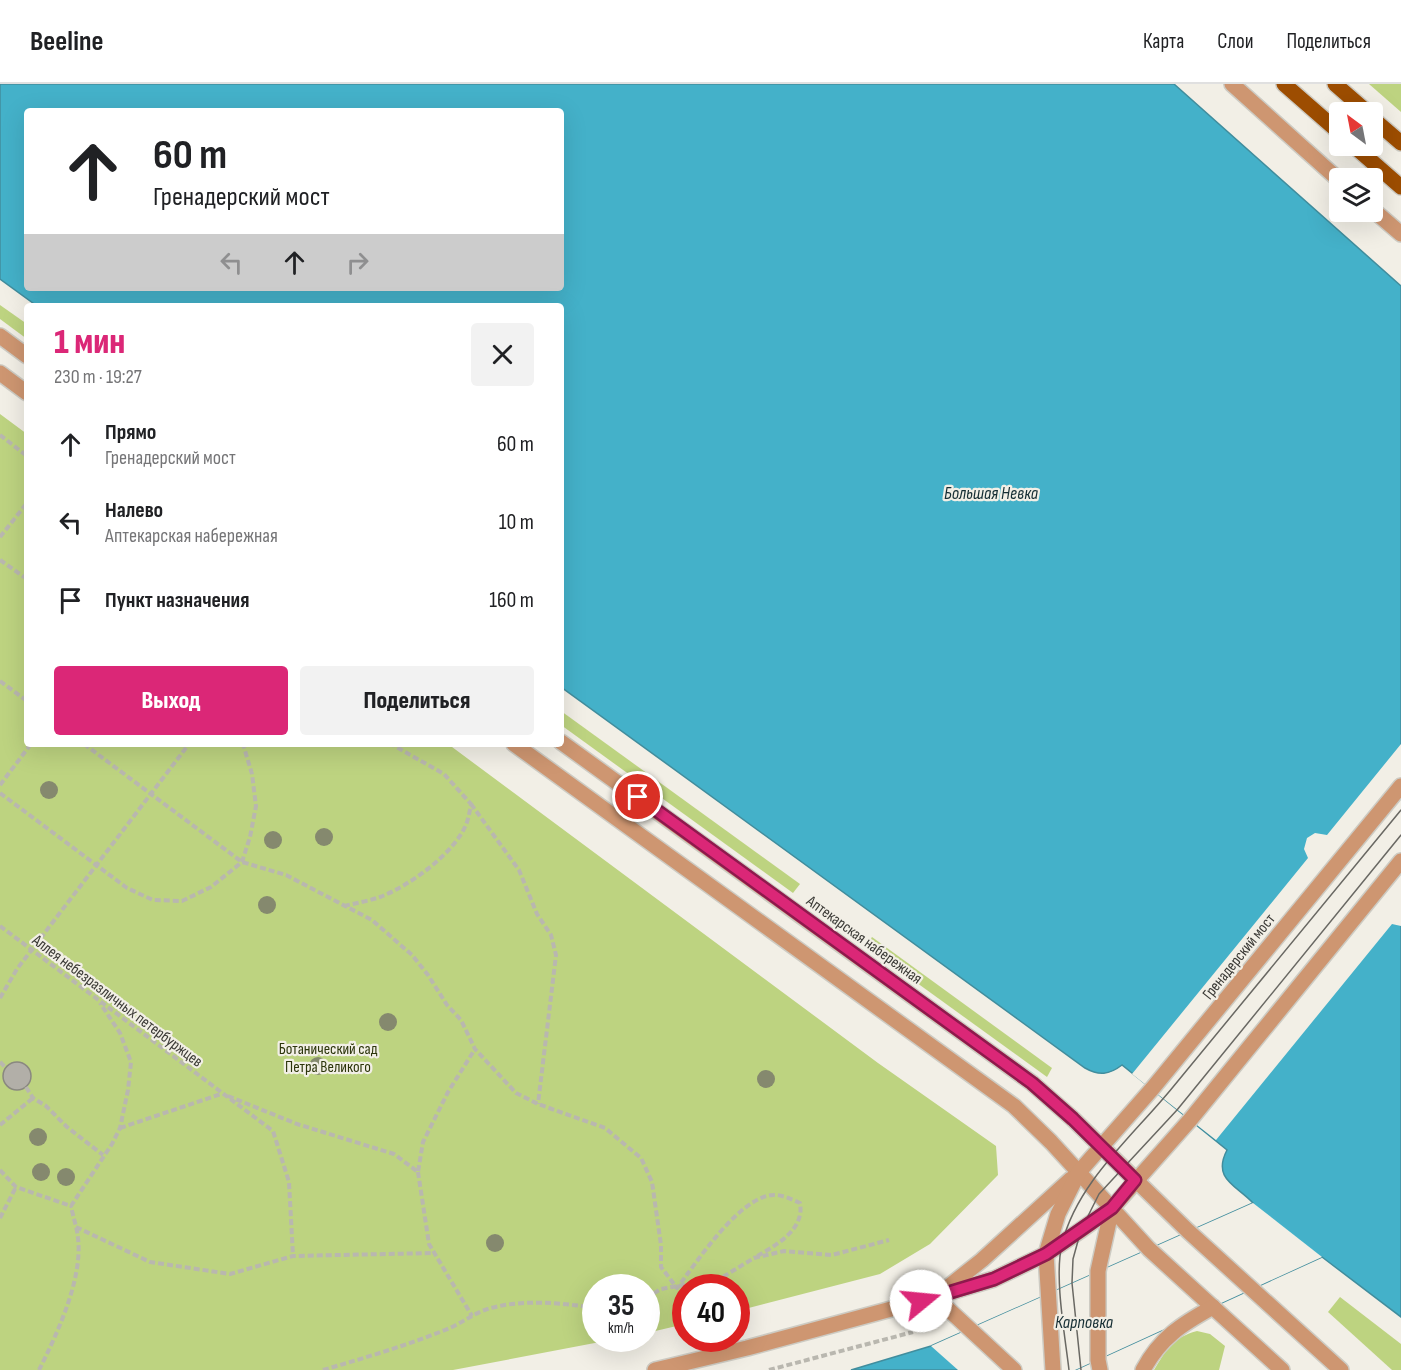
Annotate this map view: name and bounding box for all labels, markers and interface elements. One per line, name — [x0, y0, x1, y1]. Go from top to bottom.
text: Beeline — [30, 25, 103, 58]
text: Карта — [1143, 29, 1184, 54]
text: Слои — [1217, 29, 1253, 54]
text: Поделиться — [1286, 29, 1371, 54]
north arrow — [1329, 102, 1383, 156]
map controls — [1329, 102, 1383, 222]
text: 60 m — [153, 130, 227, 181]
icon: ahead — [54, 132, 132, 210]
button: layers — [1329, 168, 1383, 222]
text: Гренадерский мост — [153, 181, 330, 213]
icon: left — [215, 246, 248, 279]
icon: ahead — [278, 246, 311, 279]
icon: right — [341, 246, 374, 279]
text: 1 мин — [54, 321, 125, 364]
button: close — [471, 323, 534, 386]
text: 230 m · 19:27 — [54, 365, 142, 389]
text: Прямо — [105, 419, 156, 446]
icon: ahead — [54, 428, 87, 461]
text: 60 m — [497, 431, 534, 458]
text: Гренадерский мост — [105, 446, 236, 470]
water label: Большая Невка — [944, 483, 1039, 504]
text: Налево — [105, 497, 163, 524]
icon: left — [54, 506, 87, 539]
text: 10 m — [499, 509, 534, 536]
text: Аптекарская набережная — [105, 524, 278, 548]
icon: arrive — [54, 584, 87, 617]
text: Пункт назначения — [105, 587, 249, 614]
text: 160 m — [489, 587, 534, 614]
button: Выход — [54, 666, 288, 735]
button: Поделиться — [300, 666, 534, 735]
pin — [612, 771, 663, 822]
icon: arrive — [621, 780, 654, 813]
street label: Аптекарская набережная — [802, 891, 926, 989]
street label: Гренадерский мост — [1199, 910, 1280, 1004]
street label: Аллея небезразличных петербуржцев — [27, 930, 206, 1071]
park label: Ботанический сад Петра Великого — [279, 1040, 378, 1077]
position arrow — [889, 1269, 953, 1333]
speed limit sign: 40 — [672, 1274, 750, 1352]
text: 35 — [608, 1288, 634, 1324]
water label: Карповка — [1055, 1312, 1114, 1333]
text: km/h — [608, 1319, 634, 1338]

